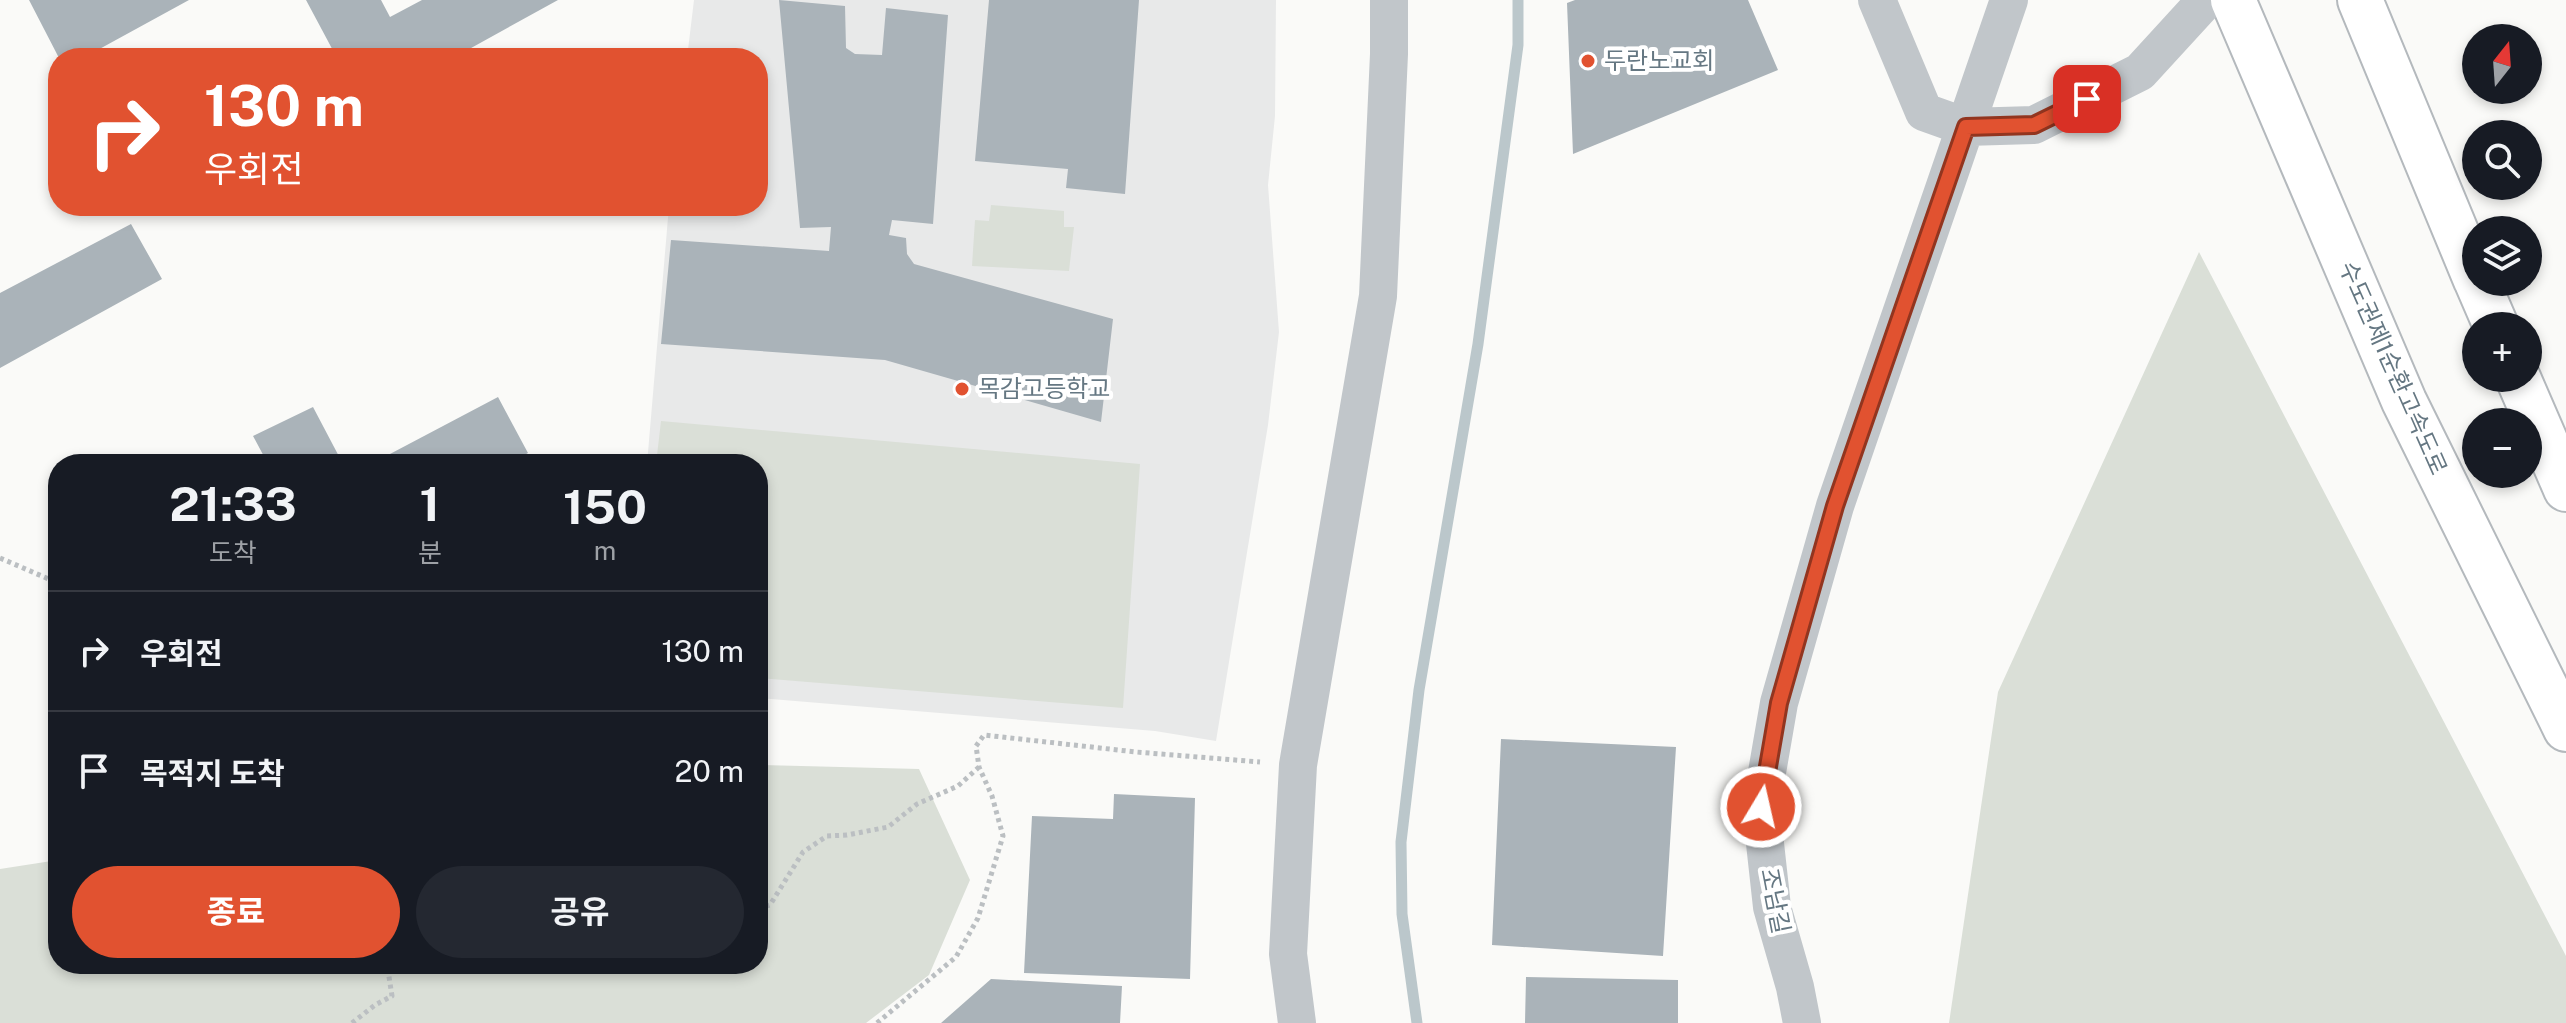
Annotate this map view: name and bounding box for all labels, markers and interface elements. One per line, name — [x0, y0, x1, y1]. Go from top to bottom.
north arrow — [2462, 24, 2542, 104]
map controls — [2462, 24, 2542, 488]
place label: 두란노교회 — [1604, 46, 1714, 74]
marker: 두란노교회 — [1579, 52, 1597, 70]
pin — [2053, 65, 2121, 133]
text: 130 m — [204, 73, 364, 139]
icon: arrive — [2065, 77, 2109, 121]
icon: right — [72, 80, 176, 184]
button: search — [2462, 120, 2542, 200]
text: 우회전 — [204, 148, 303, 190]
button: layers — [2462, 216, 2542, 296]
street label: 수도권제1순환고속도로 — [2334, 257, 2454, 479]
button: + — [2462, 312, 2542, 392]
place label: 목감고등학교 — [978, 374, 1110, 402]
marker: 목감고등학교 — [953, 380, 971, 398]
button: − — [2462, 408, 2542, 488]
text: 21:33 — [169, 475, 297, 532]
text: 1 — [420, 475, 440, 532]
text: 150 — [563, 478, 647, 535]
text: m — [594, 535, 616, 566]
text: 도착 — [209, 537, 257, 568]
text: 분 — [418, 537, 442, 568]
icon: right — [72, 629, 116, 673]
text: 130 m — [661, 633, 744, 669]
text: 우회전 — [140, 635, 223, 671]
icon: arrive — [72, 749, 116, 793]
text: 20 m — [675, 753, 744, 789]
text: 목적지 도착 — [140, 755, 285, 791]
position arrow — [1719, 765, 1803, 849]
button: 종료 — [72, 866, 400, 958]
button: 공유 — [416, 866, 744, 958]
street label: 조남길 — [1756, 866, 1796, 936]

